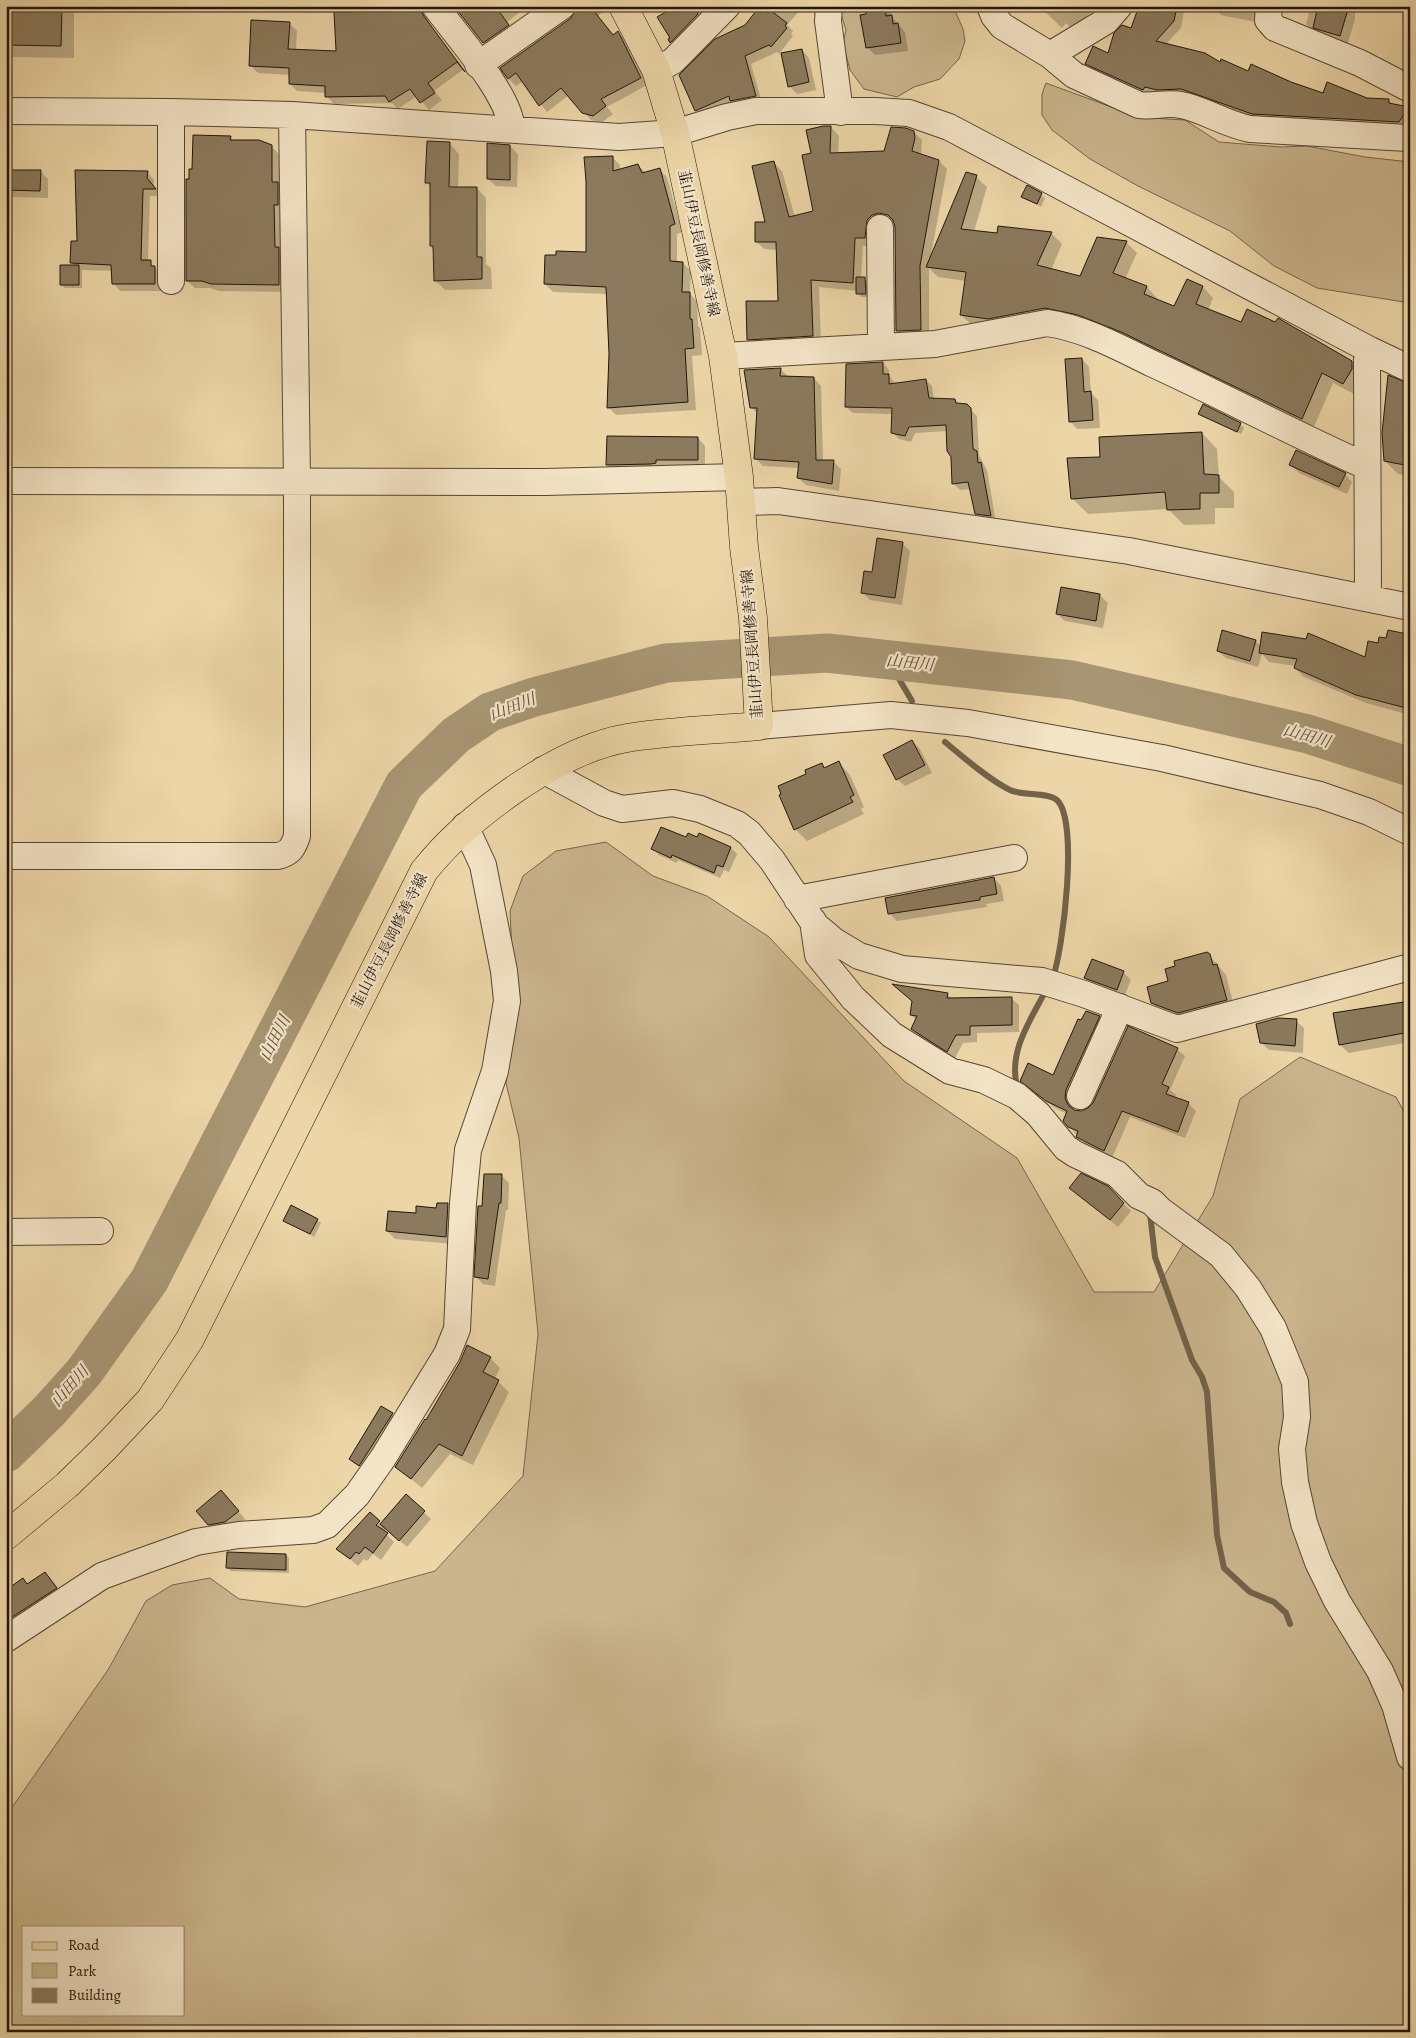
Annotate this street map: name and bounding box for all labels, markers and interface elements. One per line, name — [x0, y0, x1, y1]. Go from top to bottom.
street label: 韮山伊豆長岡修善寺線 — [674, 168, 724, 318]
street label: 韮山伊豆長岡修善寺線 — [737, 568, 767, 720]
water label: 山田川 — [885, 650, 937, 677]
water label: 山田川 — [486, 687, 541, 726]
water label: 山田川 — [1281, 719, 1335, 754]
street label: 韮山伊豆長岡修善寺線 — [346, 870, 432, 1012]
water label: 山田川 — [254, 1010, 296, 1065]
water label: 山田川 — [46, 1360, 95, 1412]
legend — [22, 1926, 185, 2016]
text: Road — [68, 1935, 100, 1955]
text: Park — [68, 1961, 97, 1981]
text: Building — [68, 1985, 121, 2005]

